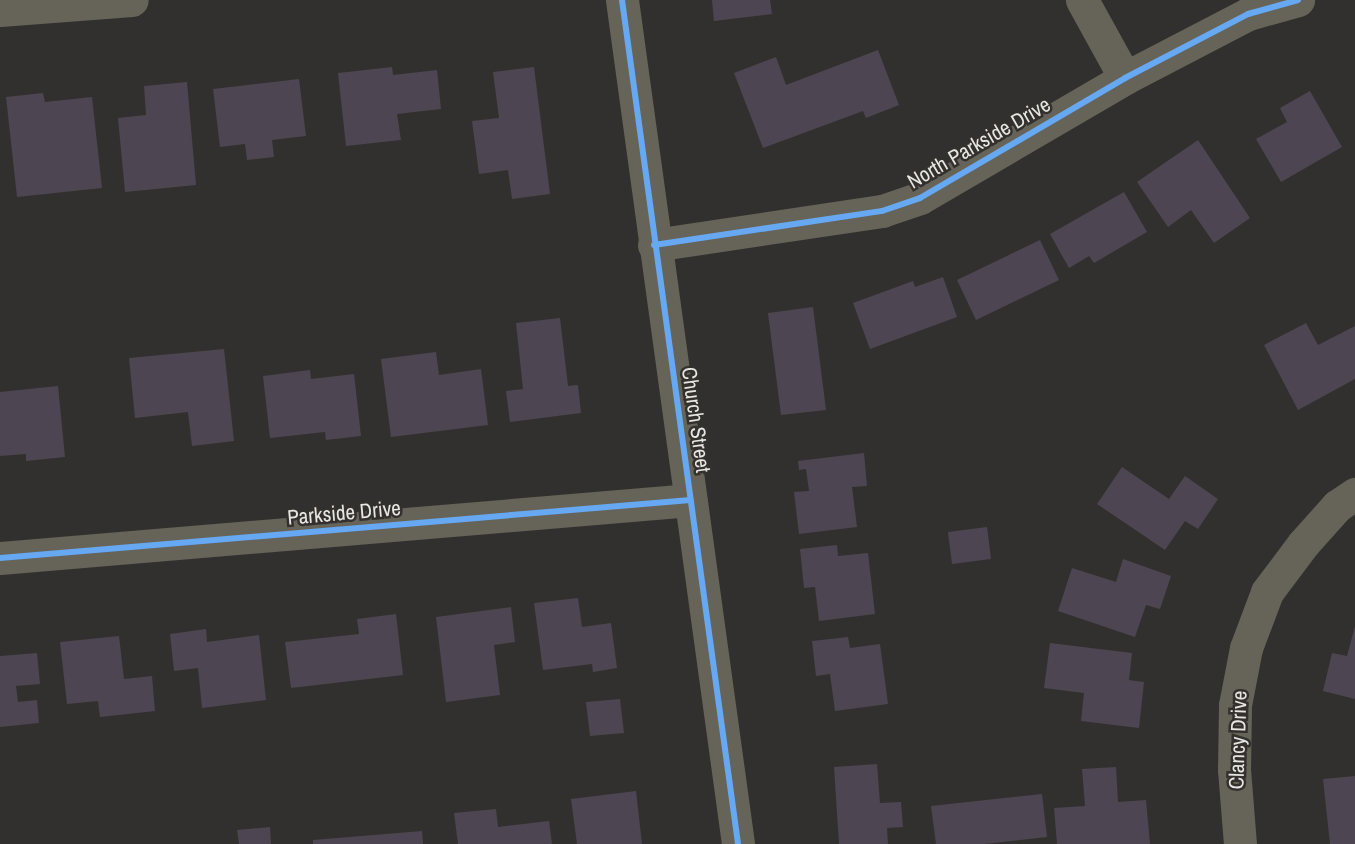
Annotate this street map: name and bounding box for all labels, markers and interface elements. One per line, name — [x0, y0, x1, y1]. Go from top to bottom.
street label: North Parkside Drive — [903, 92, 1055, 194]
street label: Church Street — [676, 366, 716, 474]
street label: Parkside Drive — [286, 495, 402, 531]
street label: Clancy Drive — [1224, 690, 1252, 790]

